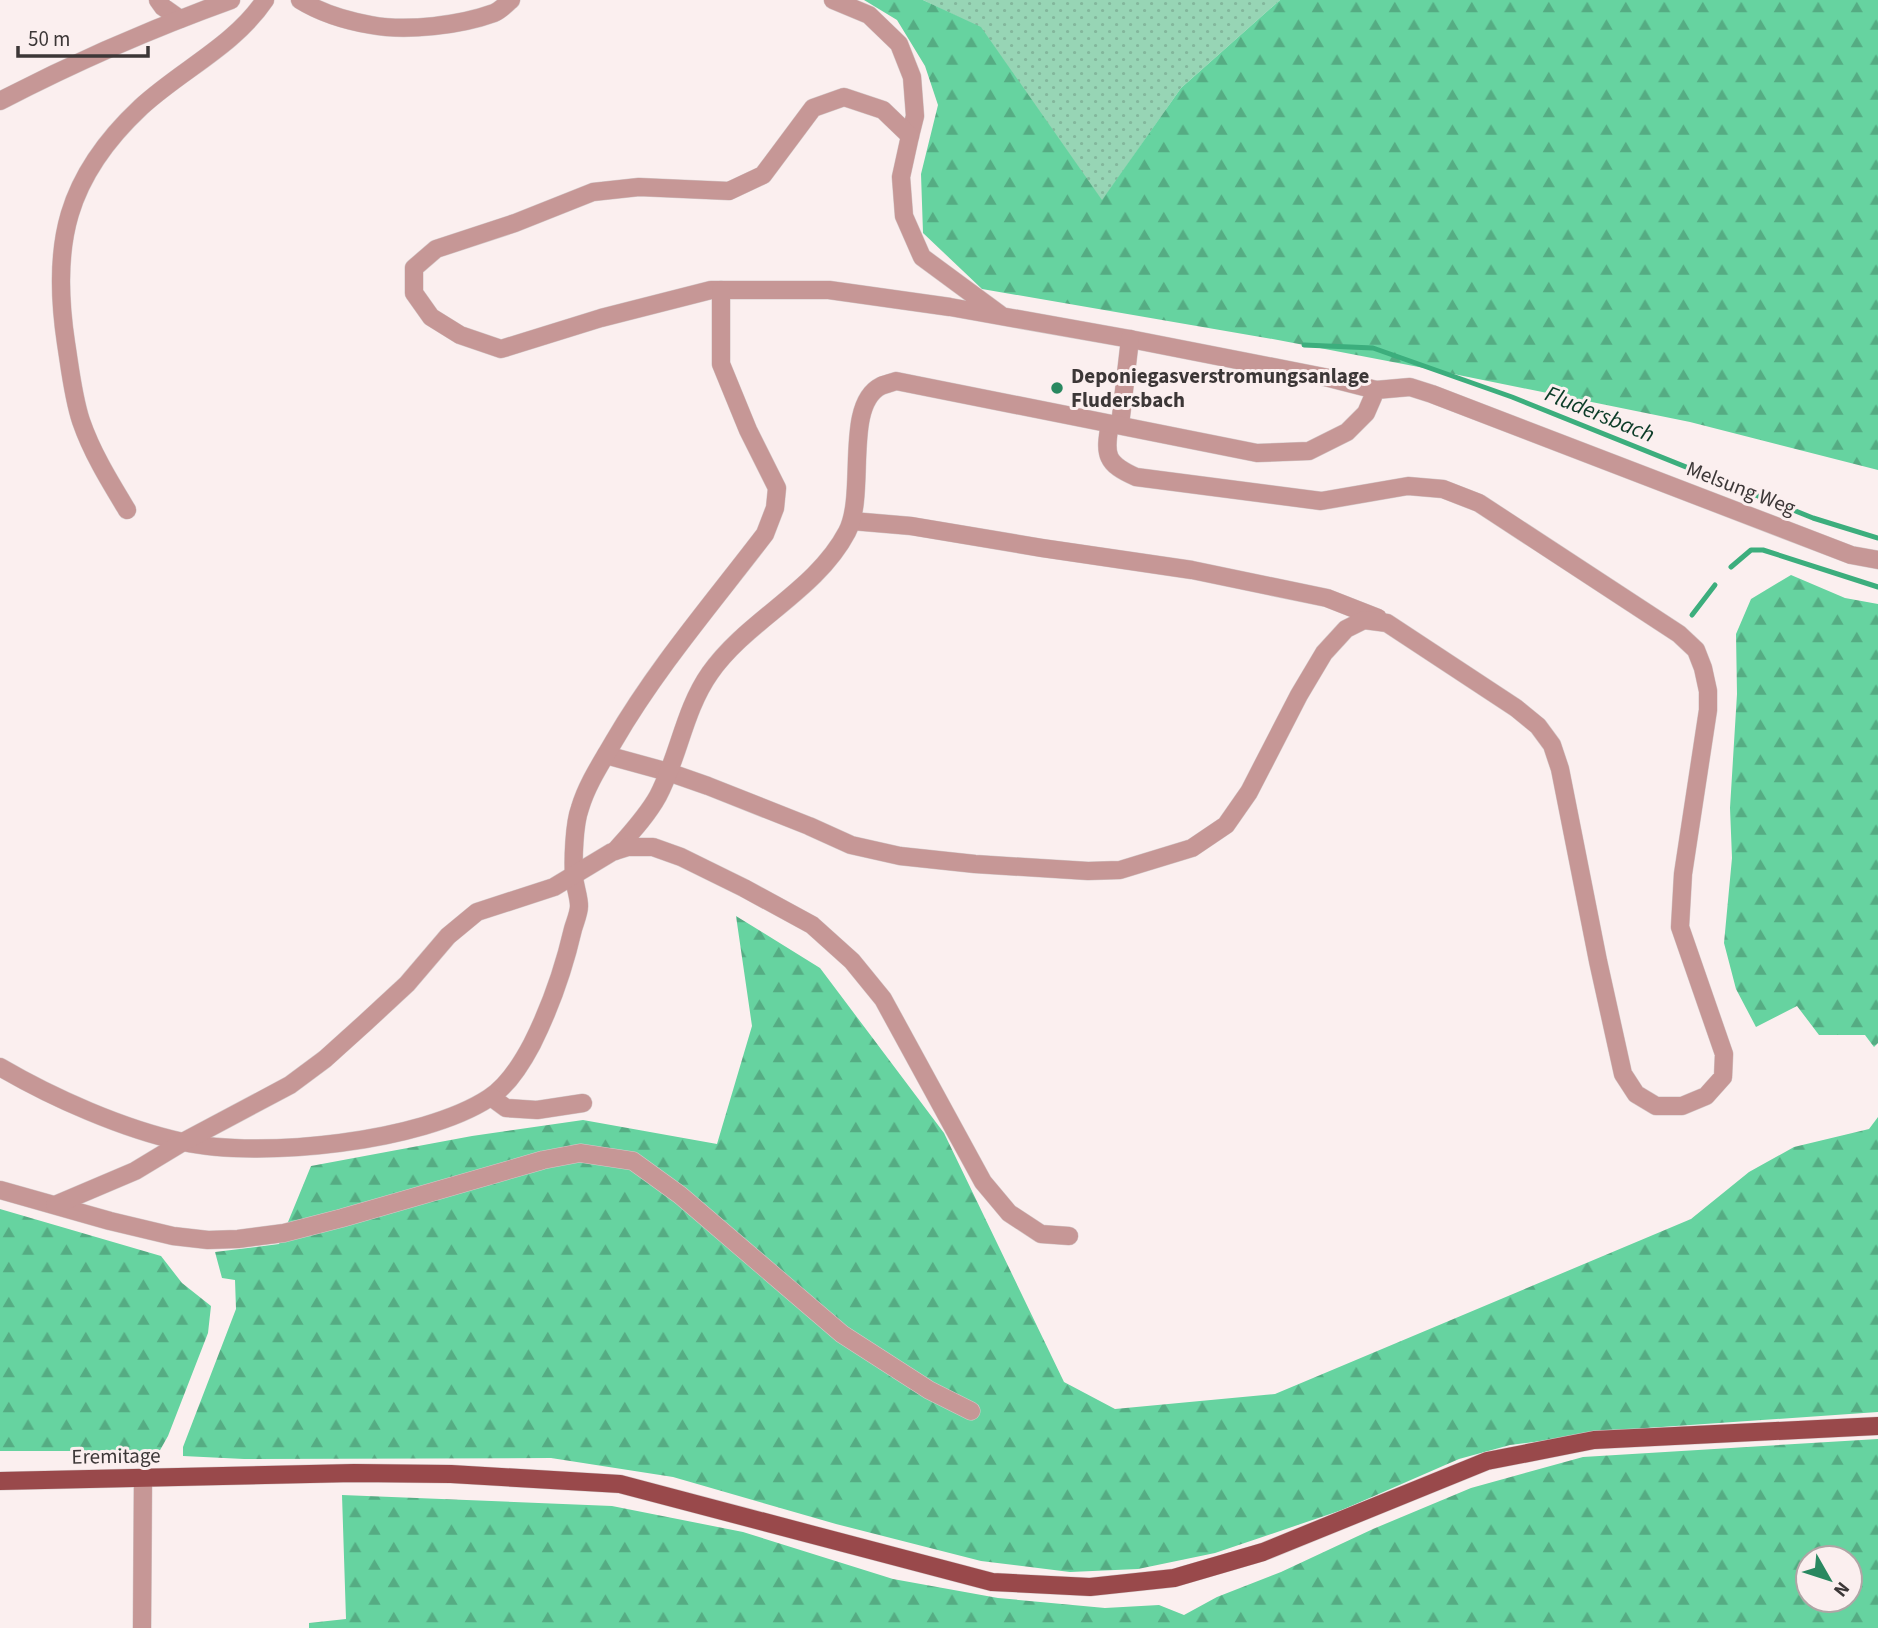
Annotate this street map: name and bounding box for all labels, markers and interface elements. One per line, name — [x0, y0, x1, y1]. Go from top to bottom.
scale bar — [18, 14, 147, 58]
text: 50 m — [28, 24, 70, 54]
place label: Deponiegasverstromungsanlage Fludersbach — [1071, 361, 1370, 415]
water label: Fludersbach — [1540, 377, 1660, 451]
marker: Deponiegasverstromungsanlage Fludersbach — [1049, 380, 1065, 396]
street label: Melsung Weg — [1682, 453, 1800, 523]
street label: Eremitage — [71, 1440, 161, 1472]
north arrow — [1794, 1544, 1864, 1614]
text: N — [1827, 1575, 1856, 1602]

